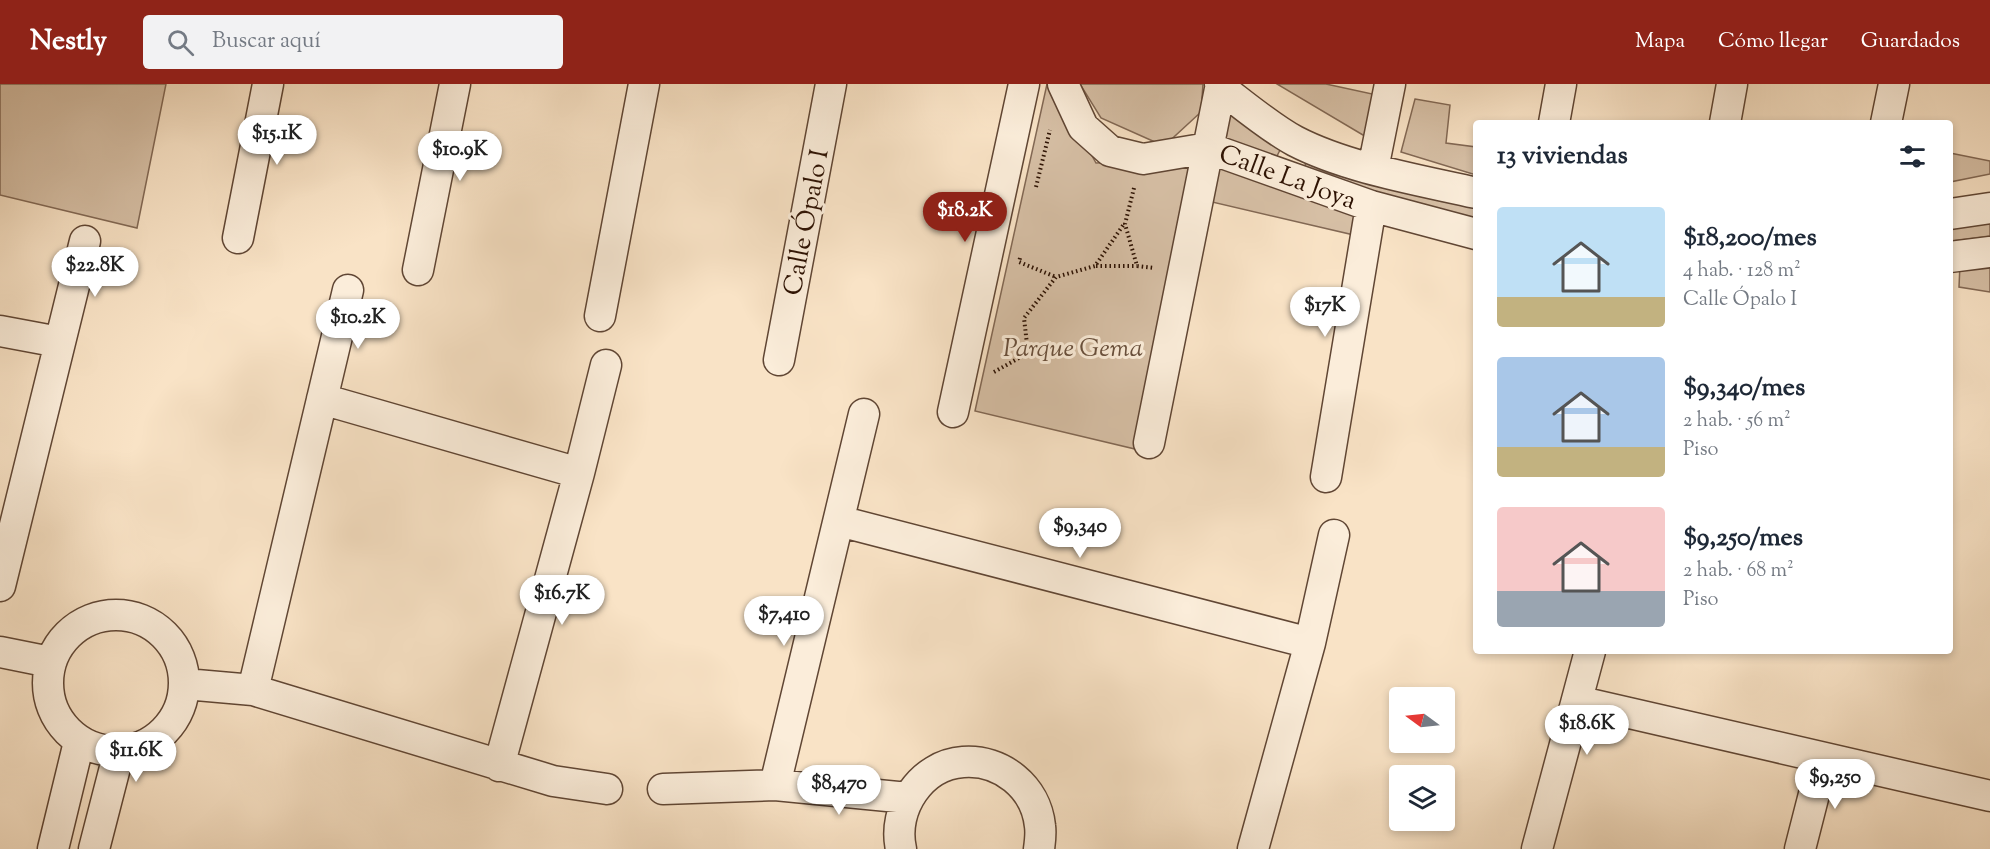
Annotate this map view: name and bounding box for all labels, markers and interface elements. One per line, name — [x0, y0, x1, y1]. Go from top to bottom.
search box — [143, 15, 563, 69]
text: Nestly — [30, 22, 107, 62]
icon: search — [164, 26, 197, 59]
text: Buscar aquí — [212, 26, 321, 58]
text: Mapa — [1635, 27, 1685, 57]
text: Cómo llegar — [1718, 27, 1828, 57]
text: Guardados — [1861, 27, 1960, 57]
pin: $15.1K — [228, 115, 326, 166]
text: $15.1K — [252, 120, 302, 149]
pin: $10.9K — [411, 131, 509, 182]
text: $10.9K — [432, 136, 488, 165]
street label: Calle La Joya — [1213, 136, 1361, 220]
text: 13 viviendas — [1497, 138, 1628, 175]
icon: filters — [1896, 140, 1929, 173]
street label: Calle Ópalo I — [775, 146, 840, 299]
pin: $18.2K — [916, 192, 1014, 243]
text: $18.2K — [937, 197, 993, 226]
text: $18,200/mes — [1683, 220, 1817, 257]
icon: home — [1545, 231, 1617, 303]
pin: $22.8K — [46, 247, 144, 298]
text: $22.8K — [66, 252, 124, 281]
text: 4 hab. · 128 m² — [1683, 257, 1801, 286]
text: Calle Ópalo I — [1683, 286, 1797, 315]
pin: $17K — [1289, 287, 1361, 338]
text: $17K — [1304, 292, 1346, 321]
pin: $10.2K — [309, 299, 407, 350]
text: $10.2K — [330, 304, 386, 333]
park label: Parque Gema — [1003, 331, 1143, 368]
text: $9,340/mes — [1683, 370, 1805, 407]
icon: home — [1545, 381, 1617, 453]
text: 2 hab. · 56 m² — [1683, 407, 1791, 436]
text: Piso — [1683, 436, 1718, 465]
pin: $9,340 — [1031, 508, 1129, 559]
text: $9,340 — [1053, 513, 1107, 542]
text: $9,250/mes — [1683, 520, 1803, 557]
icon: home — [1545, 531, 1617, 603]
text: 2 hab. · 68 m² — [1683, 557, 1794, 586]
pin: $16.7K — [513, 575, 611, 626]
text: $16.7K — [534, 580, 590, 609]
text: Piso — [1683, 586, 1718, 615]
pin: $7,410 — [735, 596, 833, 647]
text: $7,410 — [758, 601, 810, 630]
north arrow — [1389, 687, 1455, 753]
map controls — [1389, 687, 1455, 831]
pin: $18.6K — [1538, 705, 1636, 756]
text: $18.6K — [1559, 710, 1615, 739]
pin: $11.6K — [87, 732, 185, 783]
text: $11.6K — [109, 737, 163, 766]
pin: $9,250 — [1786, 759, 1884, 810]
text: $9,250 — [1809, 764, 1861, 793]
pin: $8,470 — [790, 765, 888, 816]
button: layers — [1389, 765, 1455, 831]
text: $8,470 — [811, 770, 867, 799]

